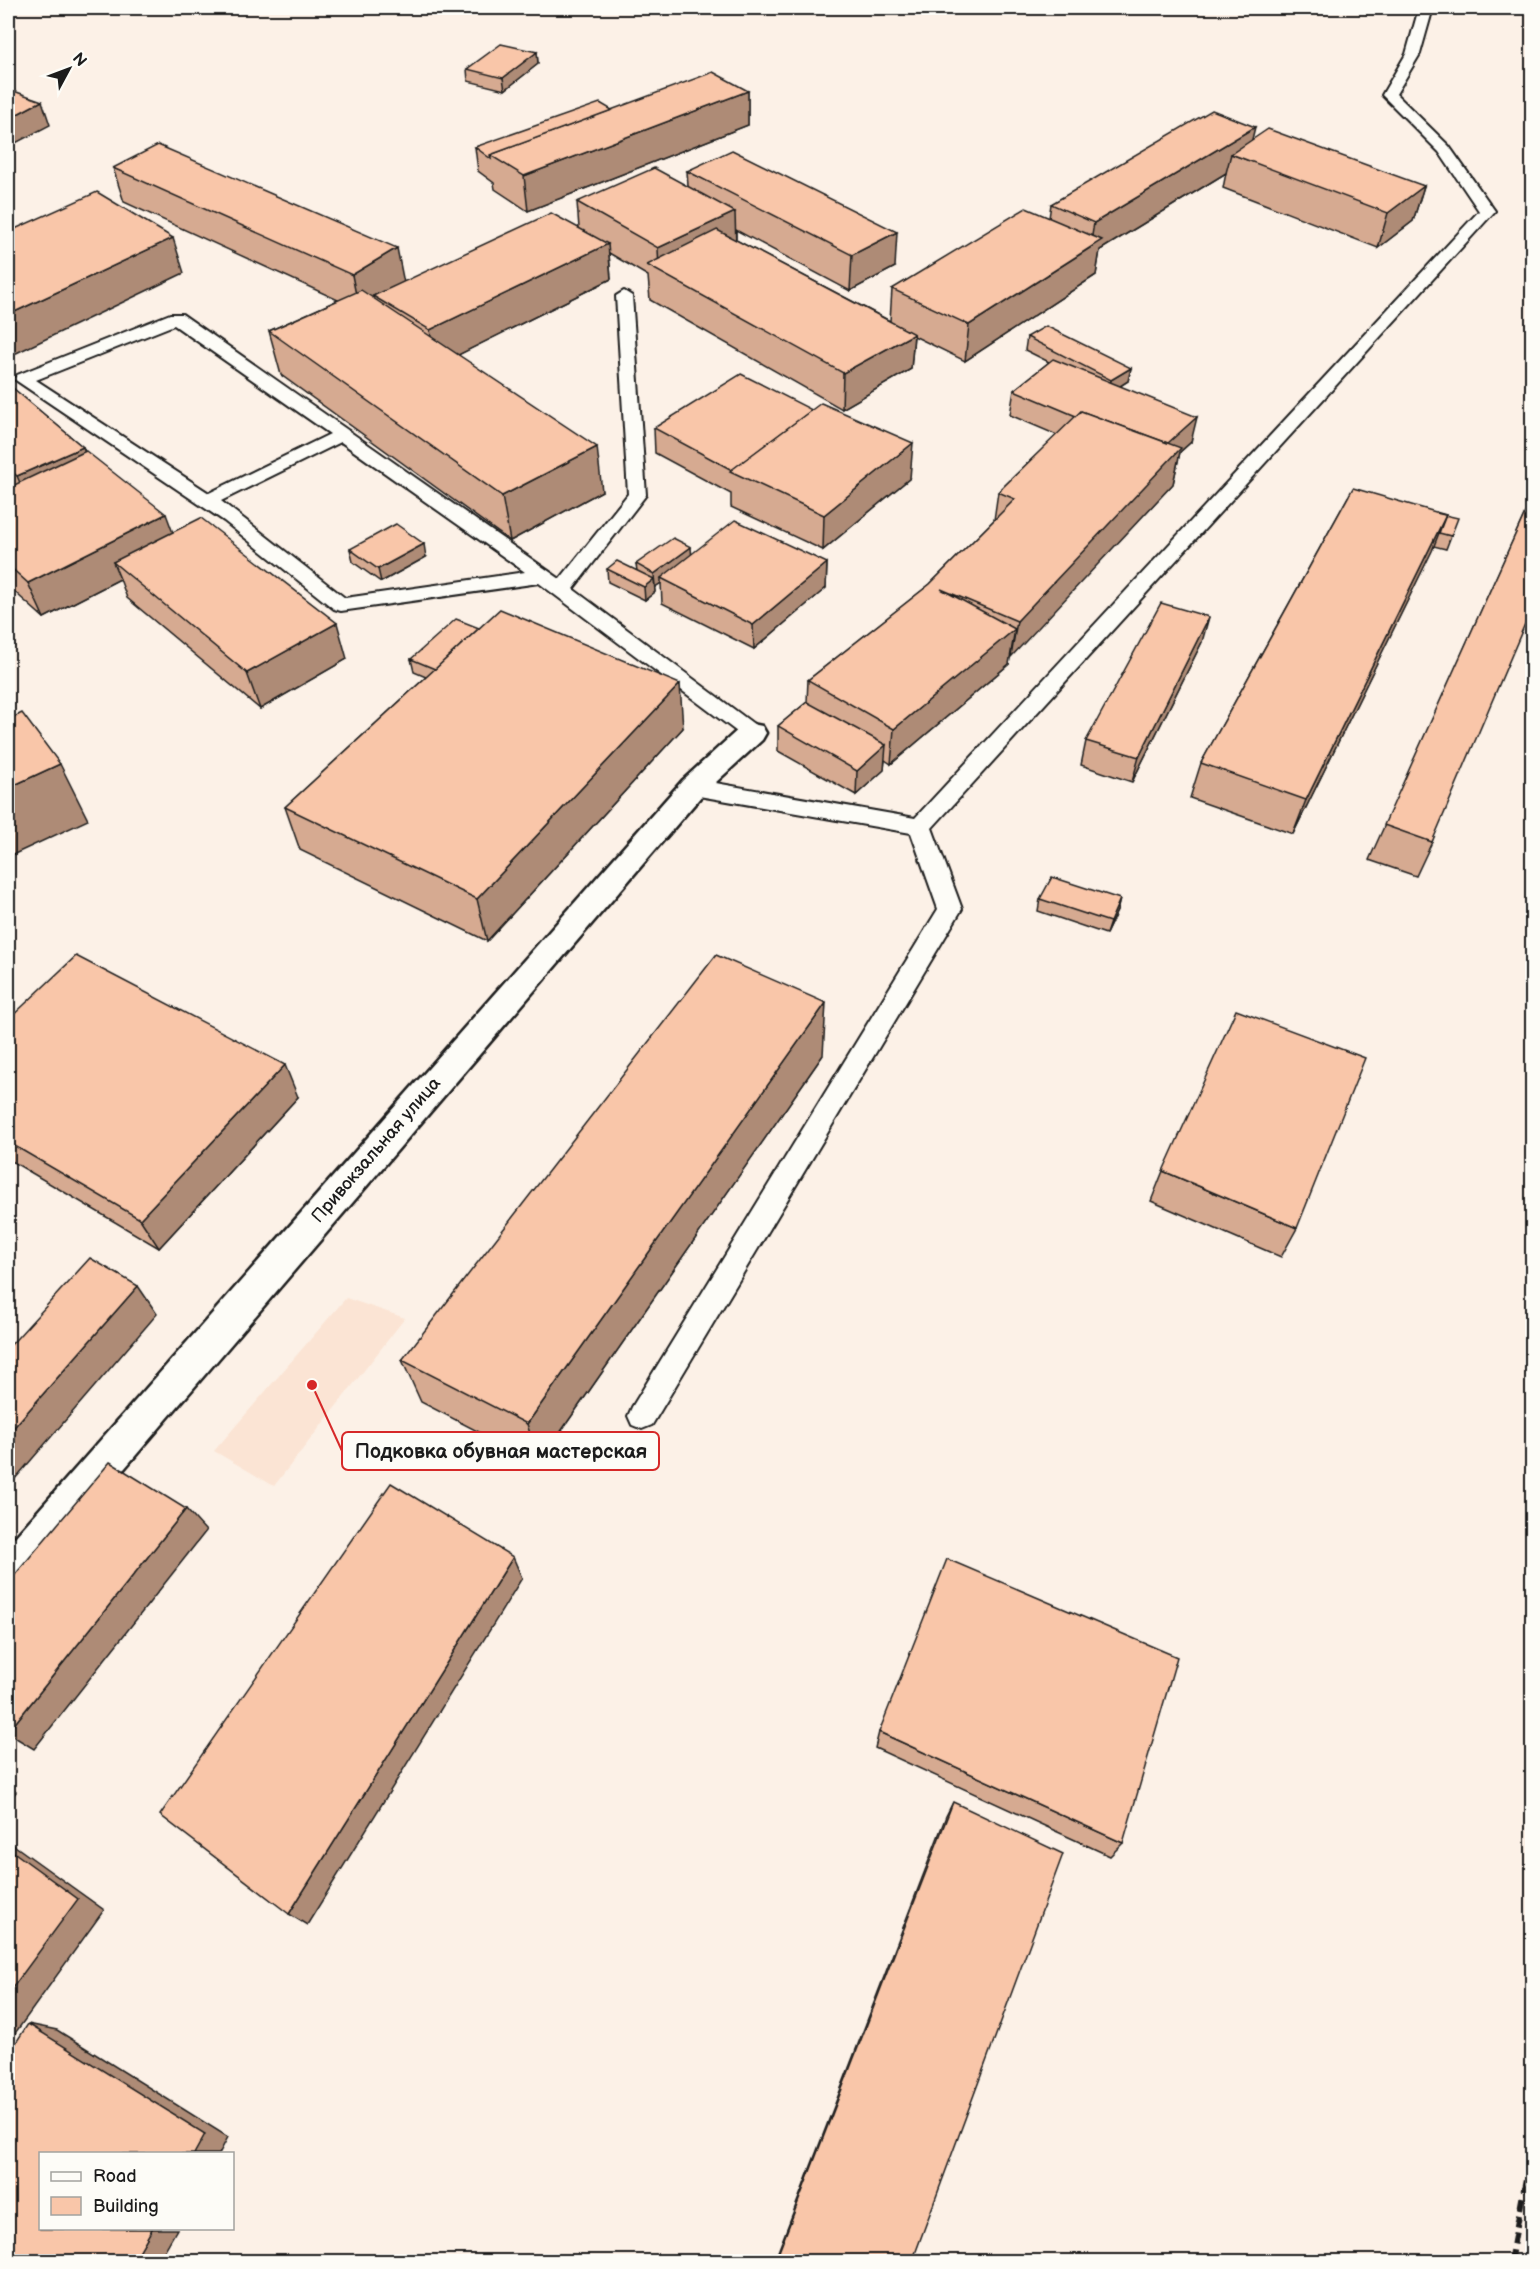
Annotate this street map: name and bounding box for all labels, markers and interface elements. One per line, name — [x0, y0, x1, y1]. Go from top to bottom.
north arrow — [39, 39, 99, 99]
text: N — [68, 49, 90, 71]
street label: Привокзальная улица — [307, 1073, 445, 1227]
callout: Подковка обувная мастерская — [342, 1432, 659, 1470]
text: Подковка обувная мастерская — [355, 1440, 647, 1464]
legend — [39, 2152, 234, 2230]
text: Road — [93, 2166, 137, 2187]
text: Building — [93, 2196, 159, 2217]

